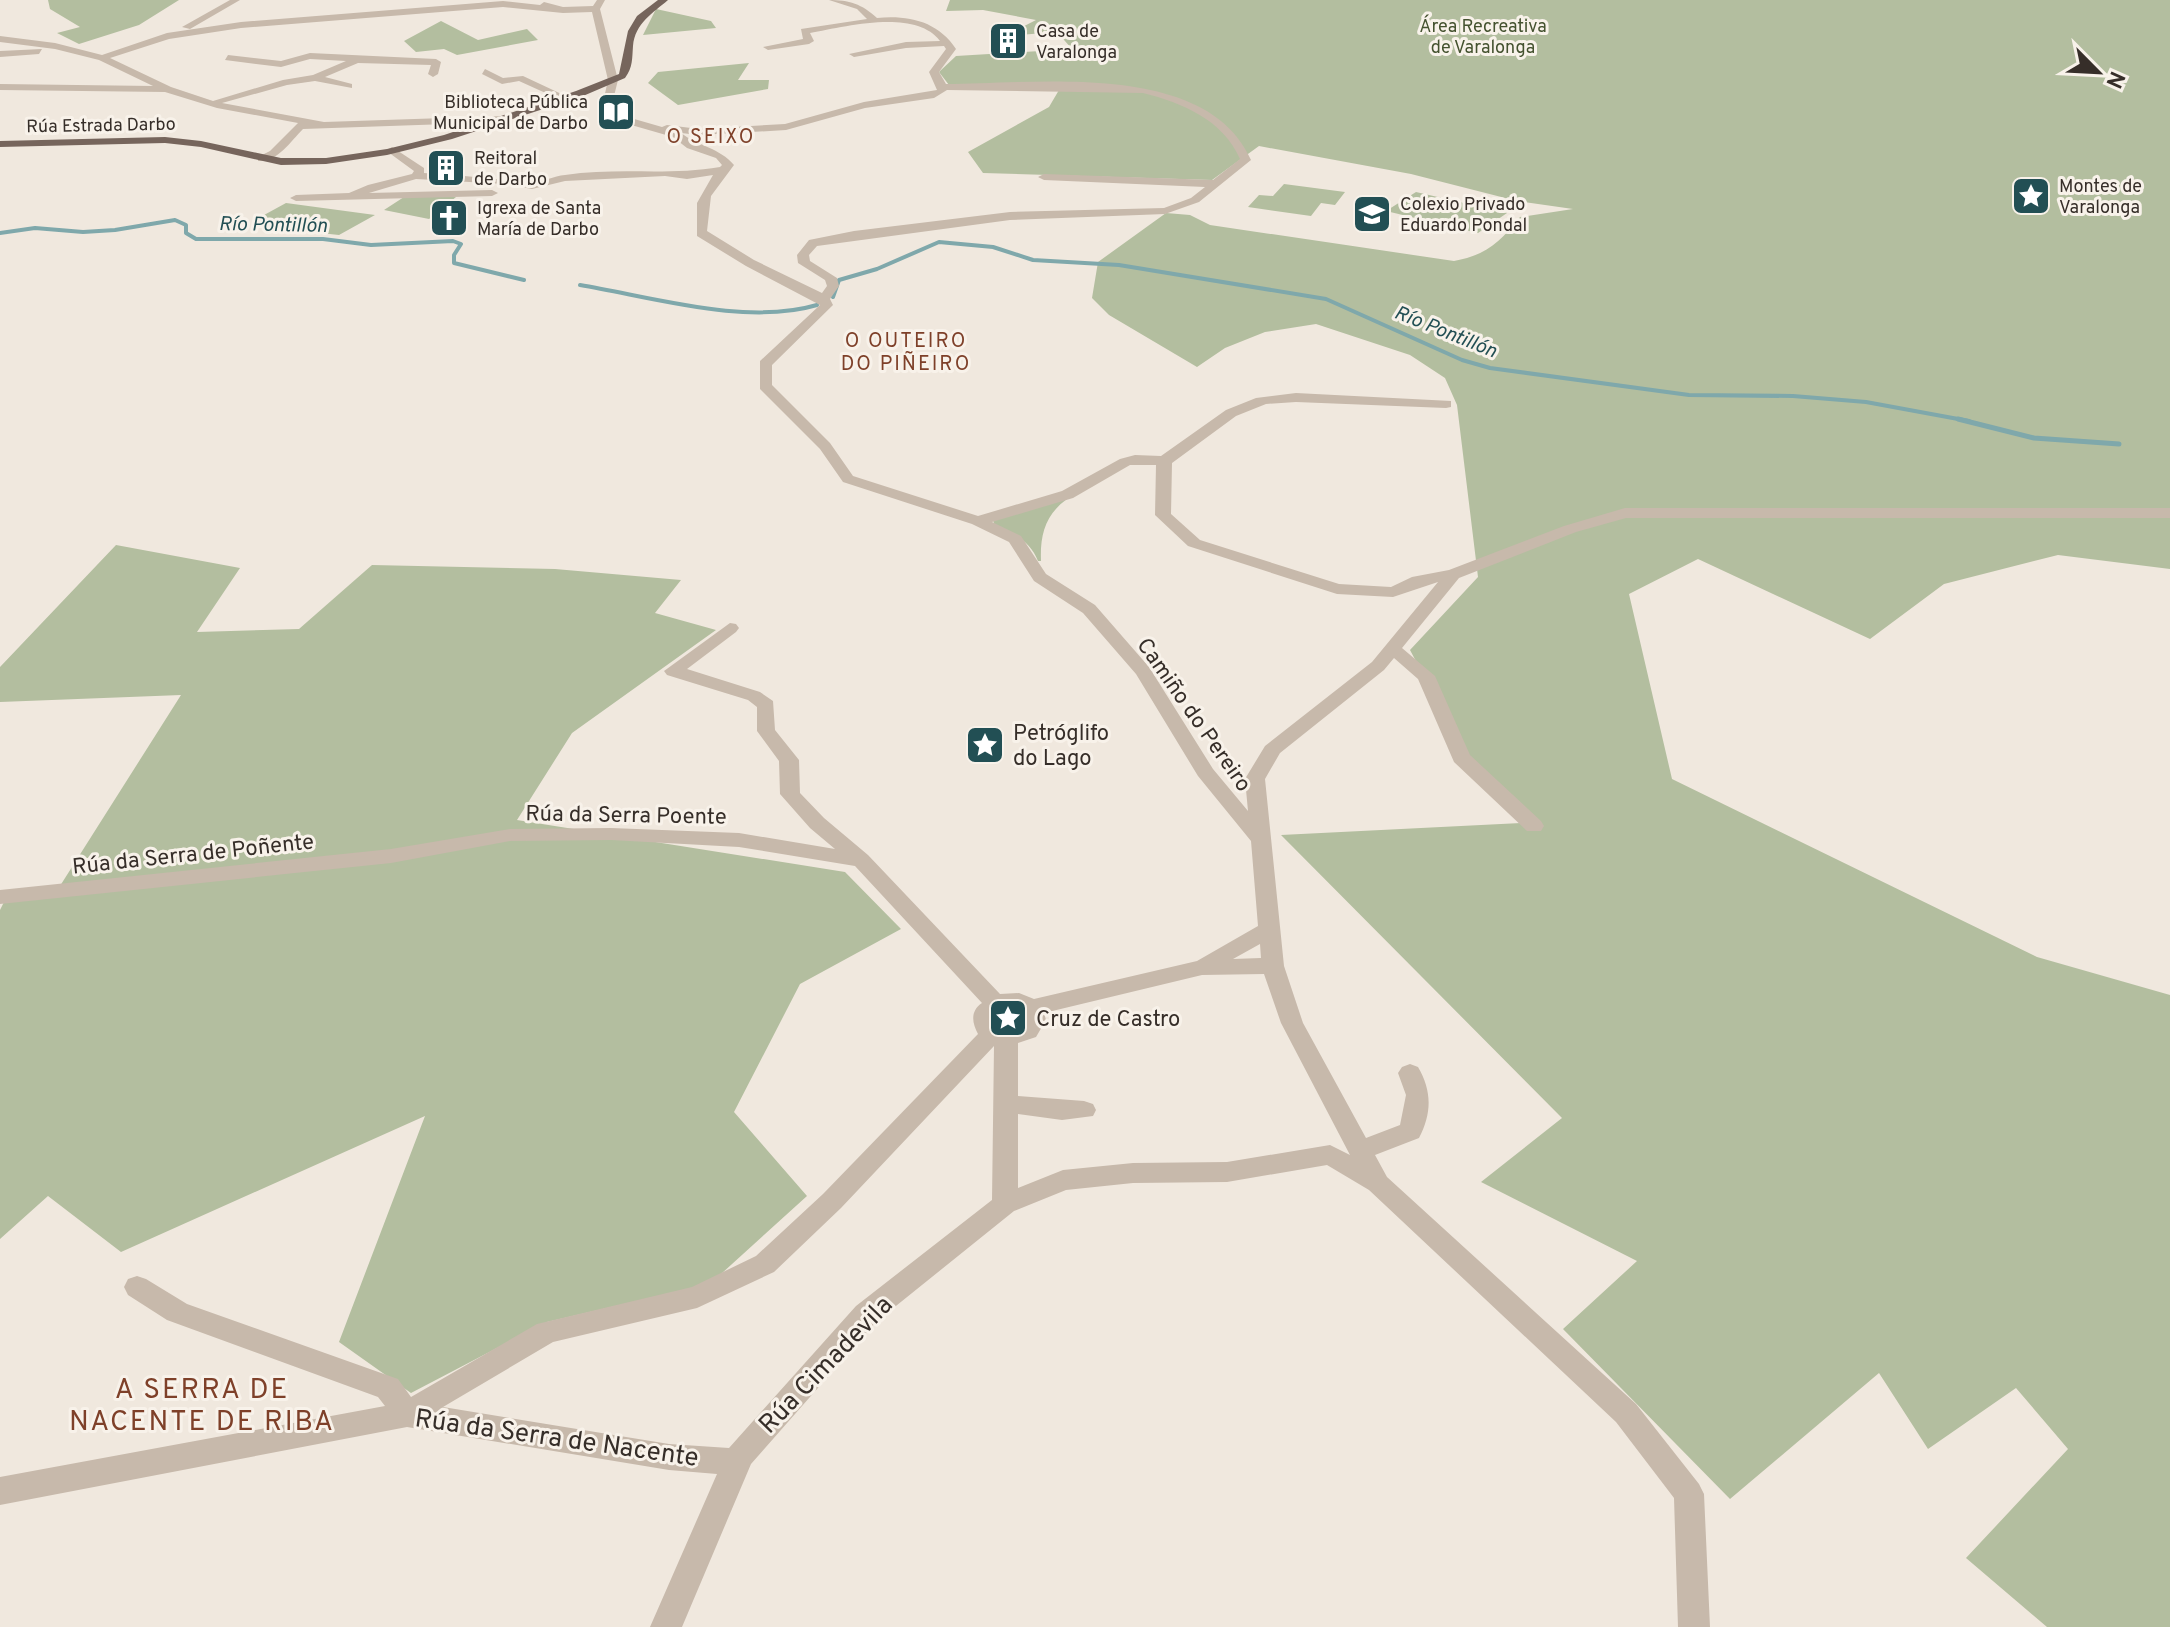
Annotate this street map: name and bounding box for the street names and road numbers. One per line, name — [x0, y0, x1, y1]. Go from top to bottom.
street label: Rúa Estrada Darbo — [26, 114, 176, 139]
street label: Camiño do Pereiro — [1130, 633, 1256, 798]
street label: Rúa da Serra Poente — [525, 801, 727, 832]
street label: Rúa da Serra de Poñente — [71, 829, 315, 882]
street label: Rúa Cimadevila — [753, 1290, 901, 1442]
street label: Rúa da Serra de Nacente — [413, 1403, 701, 1476]

